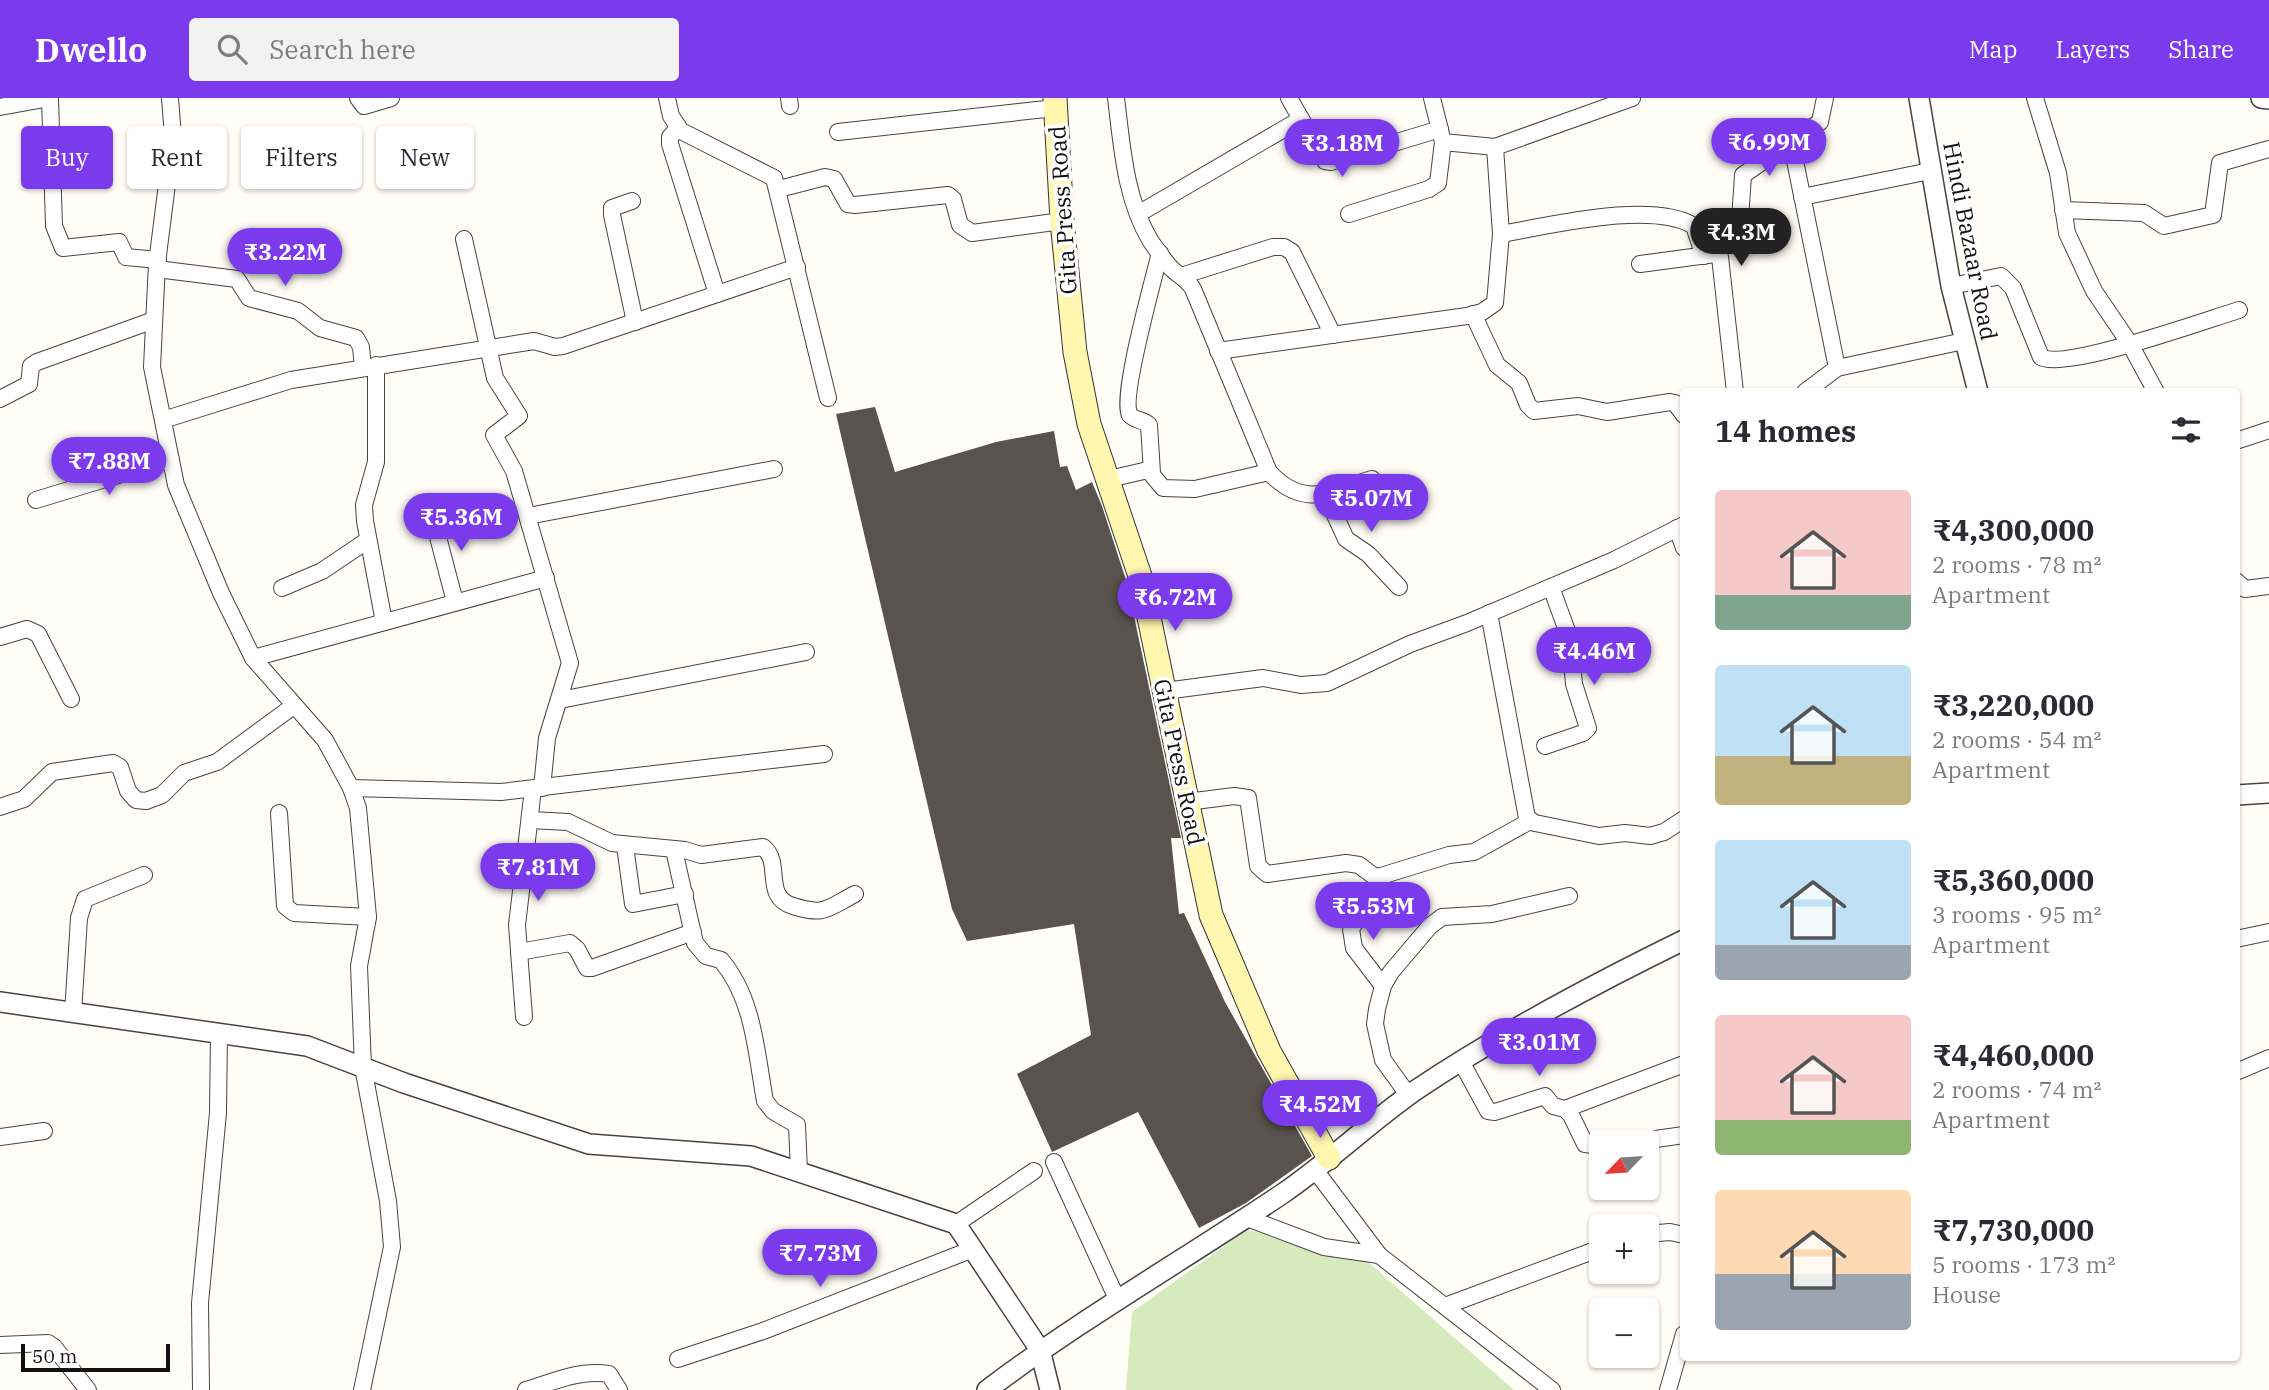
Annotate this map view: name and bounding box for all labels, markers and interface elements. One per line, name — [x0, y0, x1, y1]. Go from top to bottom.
search box — [189, 18, 679, 81]
text: Dwello — [35, 28, 147, 71]
icon: search — [213, 30, 251, 68]
text: Search here — [269, 32, 416, 66]
text: Map — [1969, 33, 2017, 65]
text: Layers — [2055, 33, 2130, 65]
text: Share — [2168, 33, 2234, 65]
pin: ₹6.99M — [1712, 118, 1826, 178]
pin: ₹3.18M — [1285, 120, 1399, 179]
street label: Gita Press Road — [1041, 125, 1083, 295]
chip: Buy — [21, 126, 113, 189]
chip: Rent — [127, 126, 227, 189]
chip: Filters — [241, 126, 362, 189]
chip: New — [376, 126, 474, 189]
text: ₹6.99M — [1727, 126, 1811, 156]
text: ₹3.18M — [1300, 127, 1384, 157]
street label: Hindi Bazaar Road — [1937, 139, 2005, 343]
pin: ₹4.3M — [1692, 208, 1790, 268]
text: ₹4.3M — [1706, 216, 1776, 246]
pin: ₹3.22M — [228, 228, 342, 288]
text: ₹3.22M — [243, 236, 327, 266]
text: 14 homes — [1715, 411, 1856, 450]
icon: filters — [2167, 411, 2205, 449]
pin: ₹7.88M — [52, 438, 166, 497]
text: ₹7.88M — [67, 445, 151, 475]
pin: ₹5.07M — [1314, 474, 1428, 534]
text: ₹5.07M — [1329, 482, 1413, 512]
pin: ₹5.36M — [404, 494, 518, 553]
text: ₹5.36M — [419, 501, 503, 531]
text: ₹4,300,000 — [1932, 510, 2094, 549]
icon: home — [1771, 518, 1855, 602]
text: 2 rooms · 78 m² — [1932, 549, 2102, 579]
pin: ₹6.72M — [1118, 574, 1232, 633]
text: Apartment — [1932, 579, 2050, 609]
text: ₹6.72M — [1133, 581, 1217, 611]
pin: ₹4.46M — [1537, 628, 1651, 687]
text: ₹4.46M — [1552, 635, 1636, 665]
street label: Gita Press Road — [1148, 676, 1212, 848]
text: ₹3,220,000 — [1932, 685, 2094, 724]
icon: home — [1771, 693, 1855, 777]
text: 2 rooms · 54 m² — [1932, 724, 2102, 754]
text: Apartment — [1932, 754, 2050, 784]
pin: ₹7.81M — [481, 844, 595, 903]
text: ₹7.81M — [496, 851, 580, 881]
text: ₹5,360,000 — [1932, 860, 2094, 899]
icon: home — [1771, 868, 1855, 952]
pin: ₹5.53M — [1316, 882, 1430, 942]
text: ₹5.53M — [1331, 890, 1415, 920]
text: 3 rooms · 95 m² — [1932, 899, 2102, 929]
text: Apartment — [1932, 929, 2050, 959]
pin: ₹3.01M — [1482, 1018, 1596, 1078]
text: ₹3.01M — [1497, 1026, 1581, 1056]
text: ₹4,460,000 — [1932, 1035, 2094, 1074]
icon: home — [1771, 1043, 1855, 1127]
text: 2 rooms · 74 m² — [1932, 1074, 2102, 1104]
pin: ₹4.52M — [1263, 1080, 1377, 1140]
text: ₹4.52M — [1278, 1088, 1362, 1118]
text: Apartment — [1932, 1104, 2050, 1134]
north arrow — [1589, 1130, 1659, 1200]
map controls — [1589, 1130, 1659, 1368]
text: ₹7,730,000 — [1932, 1210, 2094, 1249]
button: + — [1589, 1214, 1659, 1284]
icon: home — [1771, 1218, 1855, 1302]
pin: ₹7.73M — [763, 1230, 877, 1289]
text: ₹7.73M — [778, 1237, 862, 1267]
text: 5 rooms · 173 m² — [1932, 1249, 2115, 1279]
text: House — [1932, 1279, 2001, 1309]
button: − — [1589, 1298, 1659, 1368]
scale bar — [21, 1341, 170, 1373]
text: 50 m — [32, 1344, 77, 1368]

